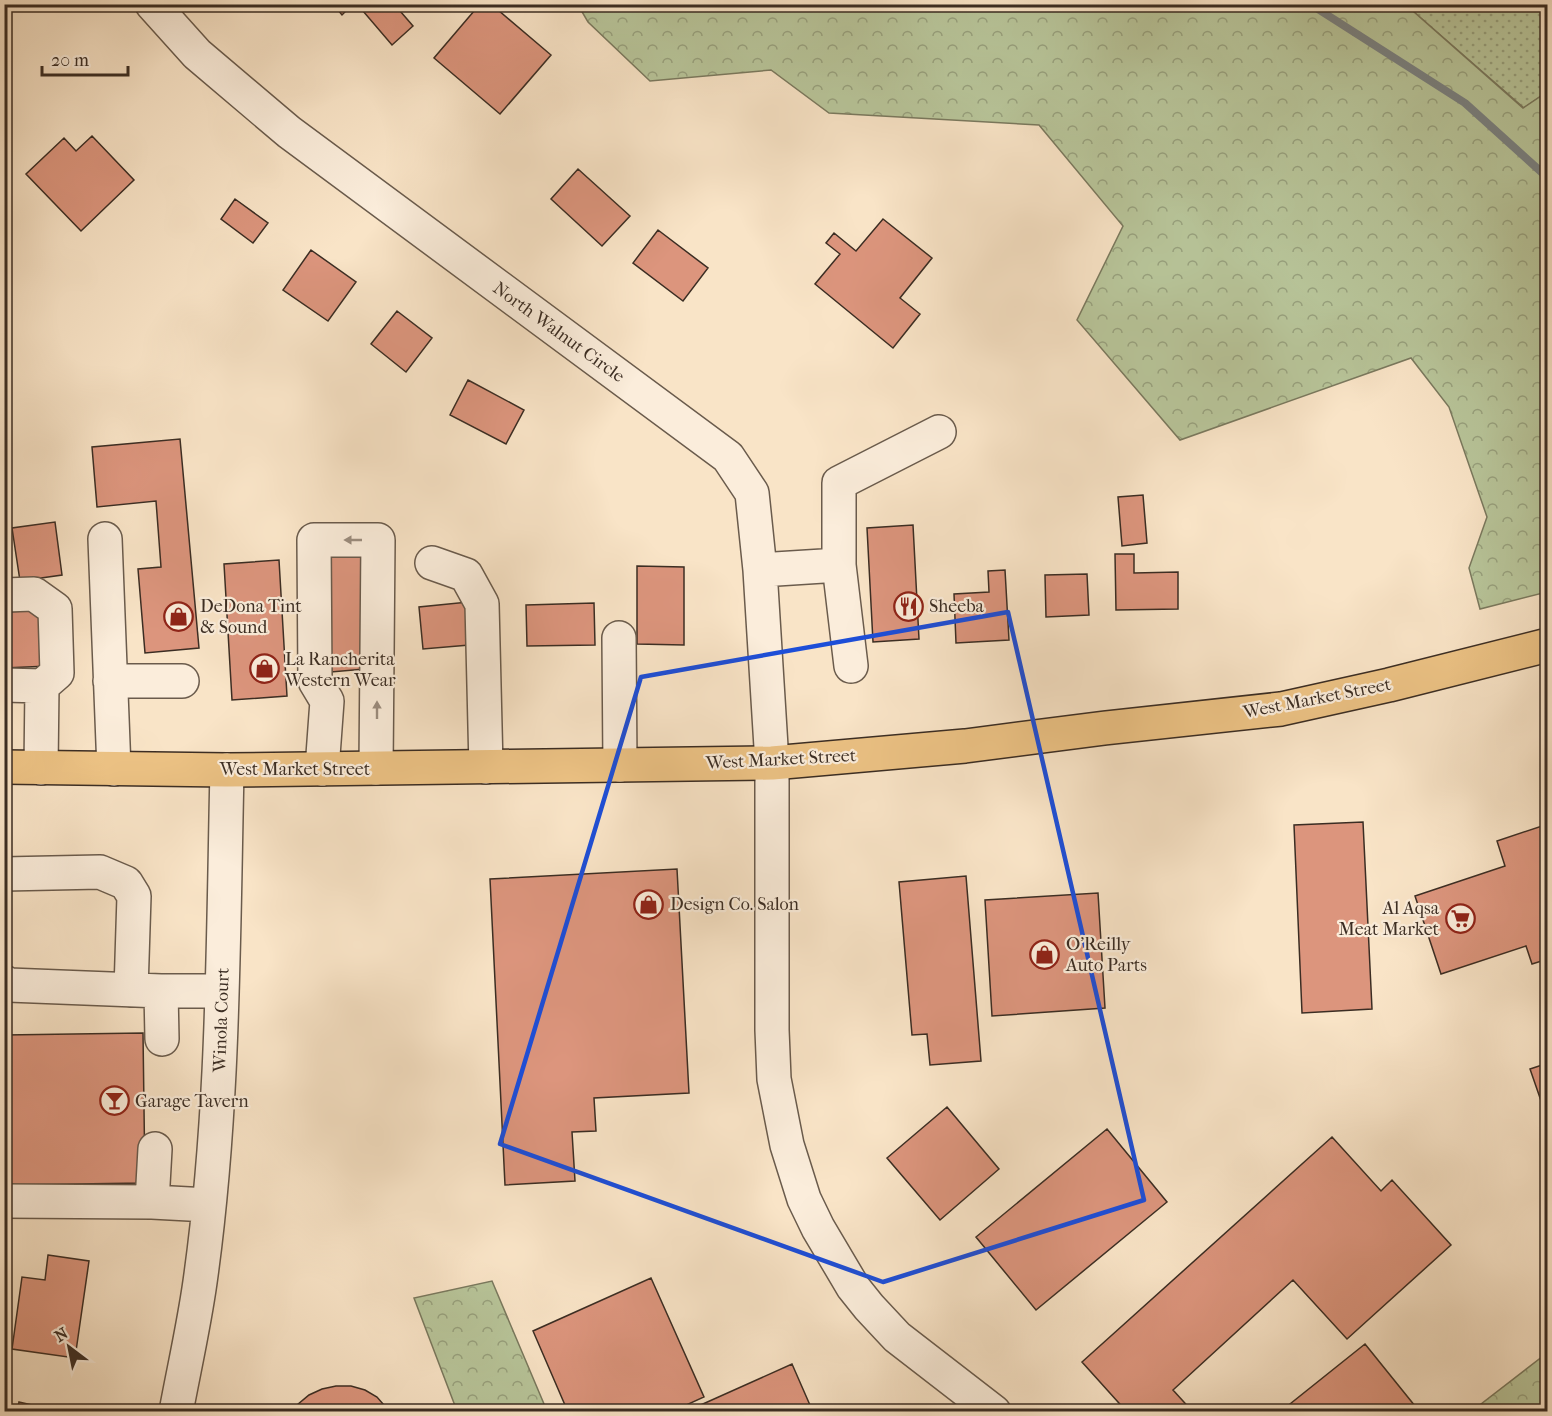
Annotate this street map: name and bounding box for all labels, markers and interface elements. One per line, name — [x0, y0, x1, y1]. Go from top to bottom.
scale bar — [42, 39, 128, 77]
text: 20 m — [51, 50, 89, 71]
street label: North Walnut Circle — [489, 278, 629, 387]
one-way arrow — [344, 535, 363, 545]
restaurant icon: Sheeba — [892, 590, 924, 622]
place label: DeDona Tint & Sound — [200, 596, 302, 638]
place label: Sheeba — [929, 596, 985, 617]
shop icon: DeDona Tint & Sound — [163, 600, 195, 632]
place label: La Rancherita Western Wear — [284, 649, 396, 691]
shop icon: La Rancherita Western Wear — [248, 653, 280, 685]
street label: West Market Street — [1240, 674, 1393, 723]
one-way arrow — [372, 700, 382, 719]
street label: West Market Street — [704, 745, 857, 774]
street label: West Market Street — [219, 759, 371, 780]
shop icon: Design Co. Salon — [633, 888, 665, 920]
place label: Design Co. Salon — [670, 894, 800, 915]
place label: Al Aqsa Meat Market — [1339, 898, 1440, 940]
supermarket icon: Al Aqsa Meat Market — [1444, 902, 1476, 934]
place label: O'Reilly Auto Parts — [1065, 934, 1147, 976]
shop icon: O'Reilly Auto Parts — [1029, 938, 1061, 970]
street label: Winola Court — [209, 967, 234, 1074]
bar icon: Garage Tavern — [98, 1085, 130, 1117]
place label: Garage Tavern — [135, 1091, 249, 1112]
north arrow — [39, 1317, 99, 1377]
text: N — [51, 1323, 72, 1346]

